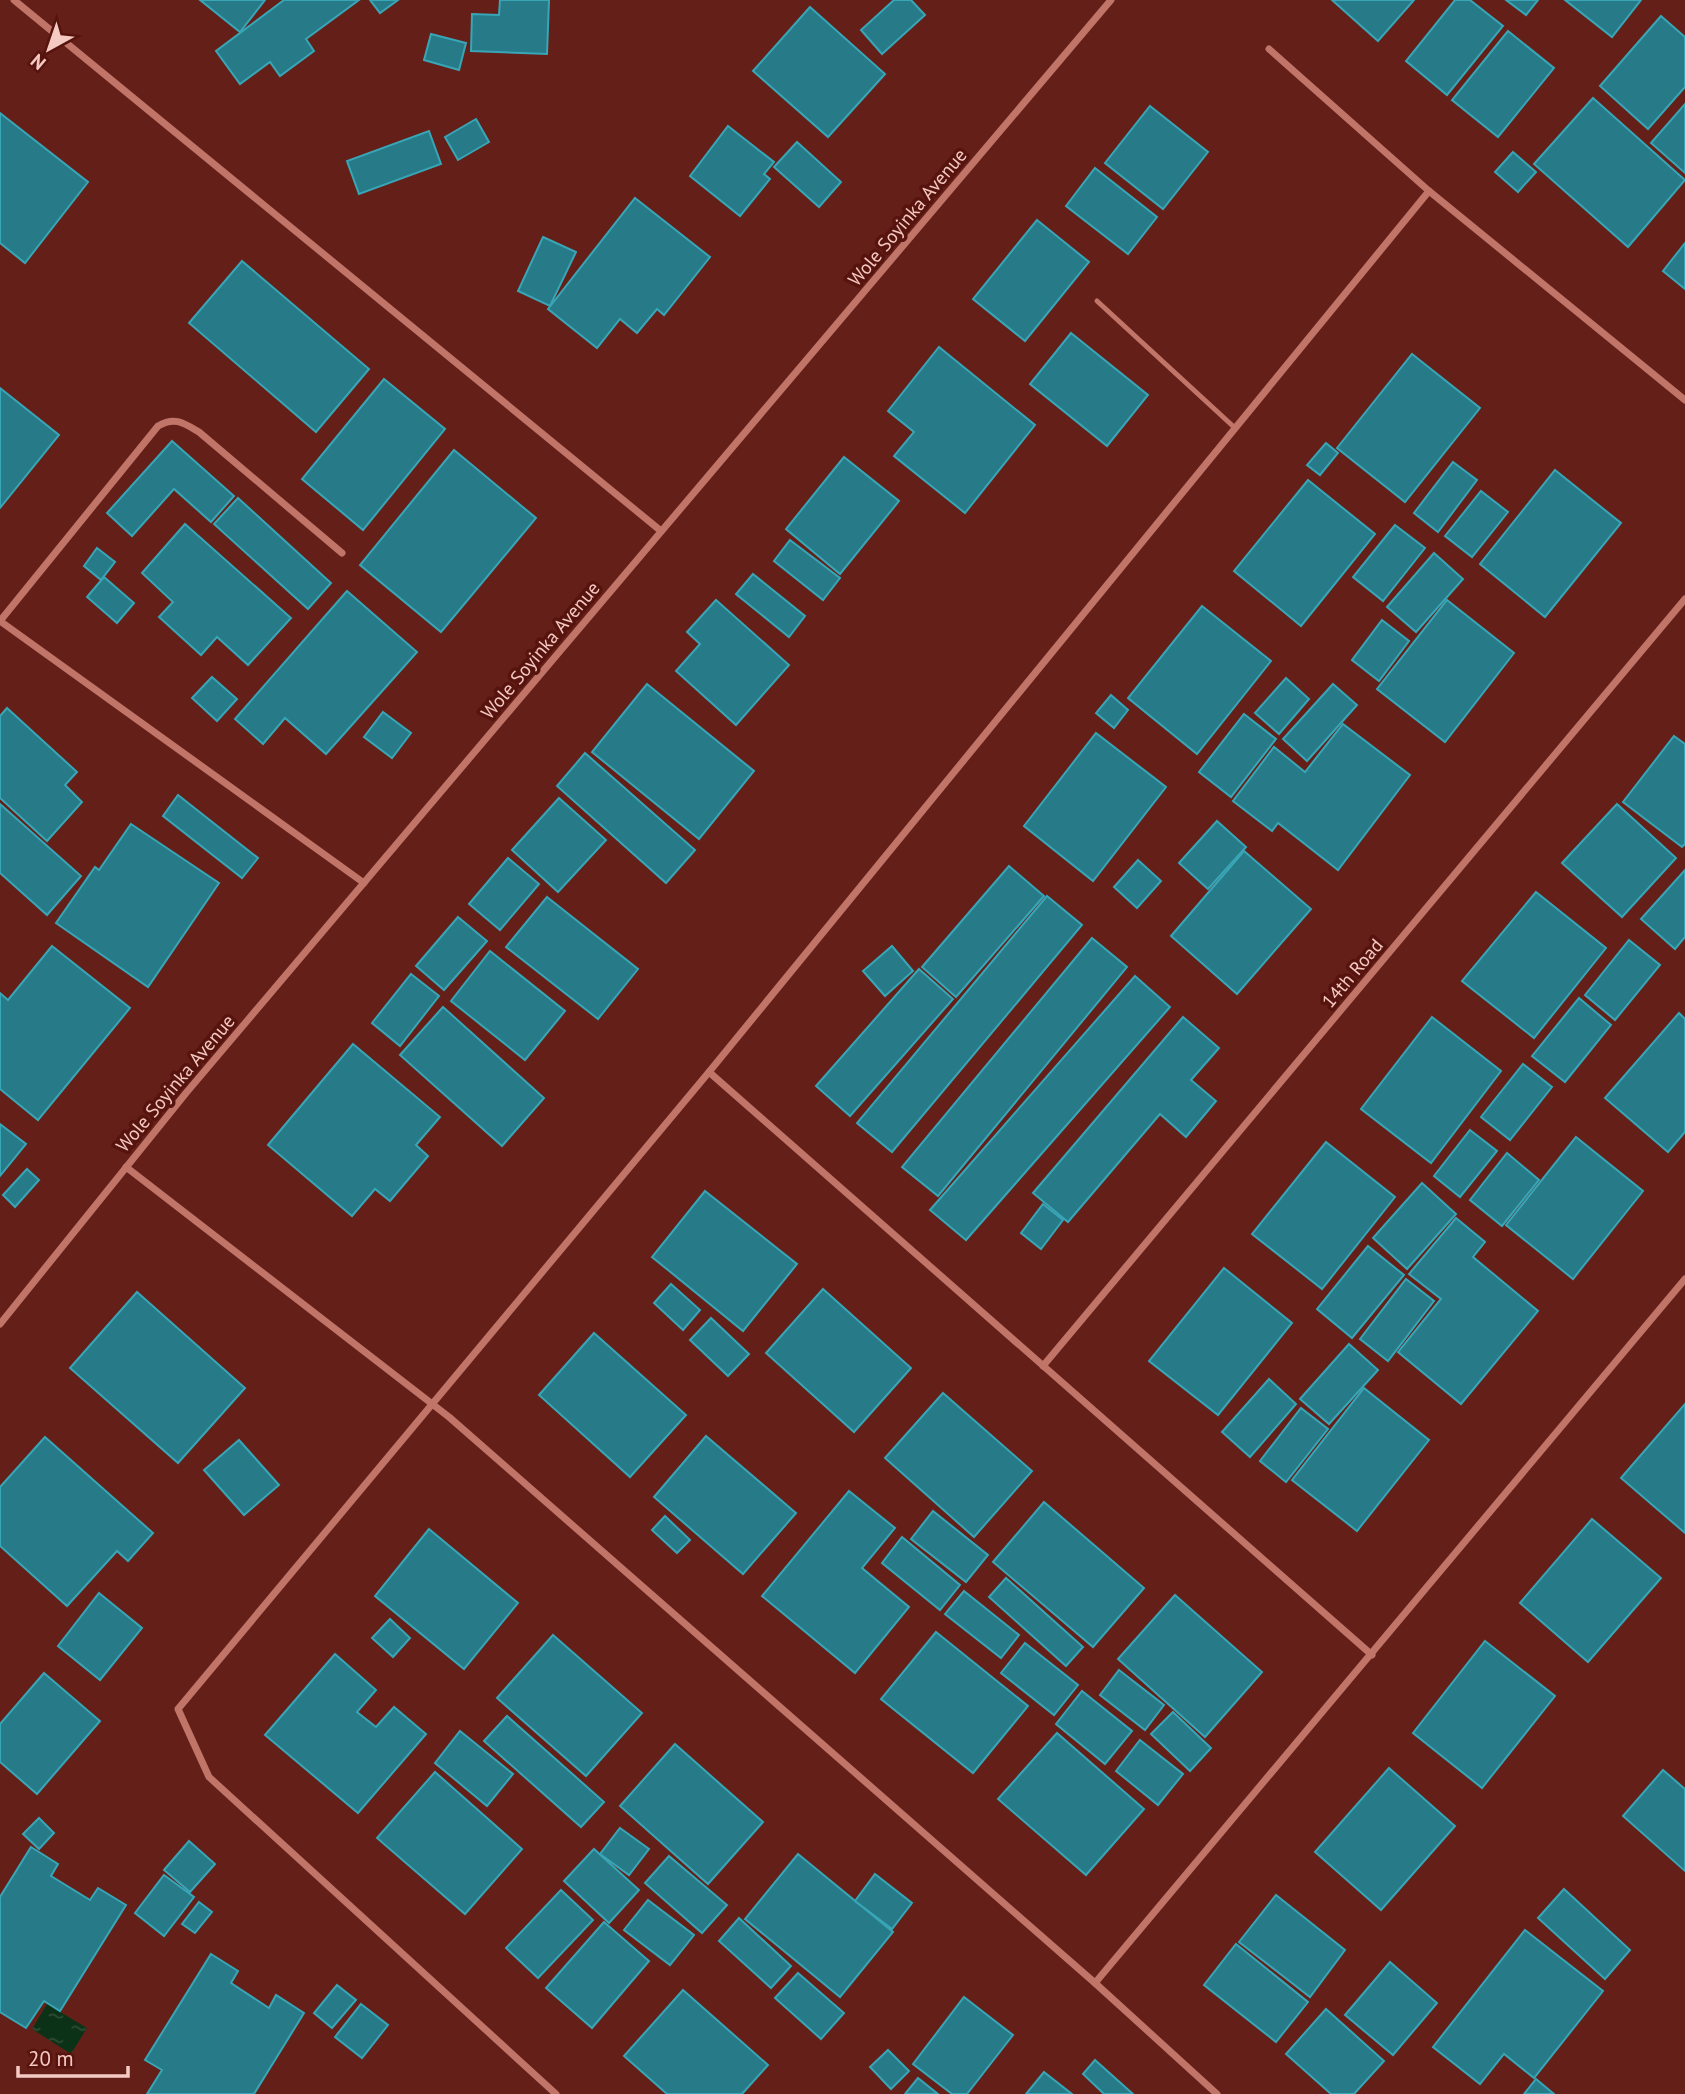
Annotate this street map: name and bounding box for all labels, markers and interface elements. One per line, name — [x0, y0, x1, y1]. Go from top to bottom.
north arrow — [14, 14, 84, 84]
text: N — [26, 49, 51, 75]
street label: Wole Soyinka Avenue — [842, 143, 972, 291]
street label: Wole Soyinka Avenue — [475, 576, 605, 724]
street label: 14th Road — [1316, 934, 1388, 1012]
street label: Wole Soyinka Avenue — [110, 1009, 240, 1157]
scale bar — [18, 2035, 128, 2078]
text: 20 m — [28, 2045, 74, 2072]

